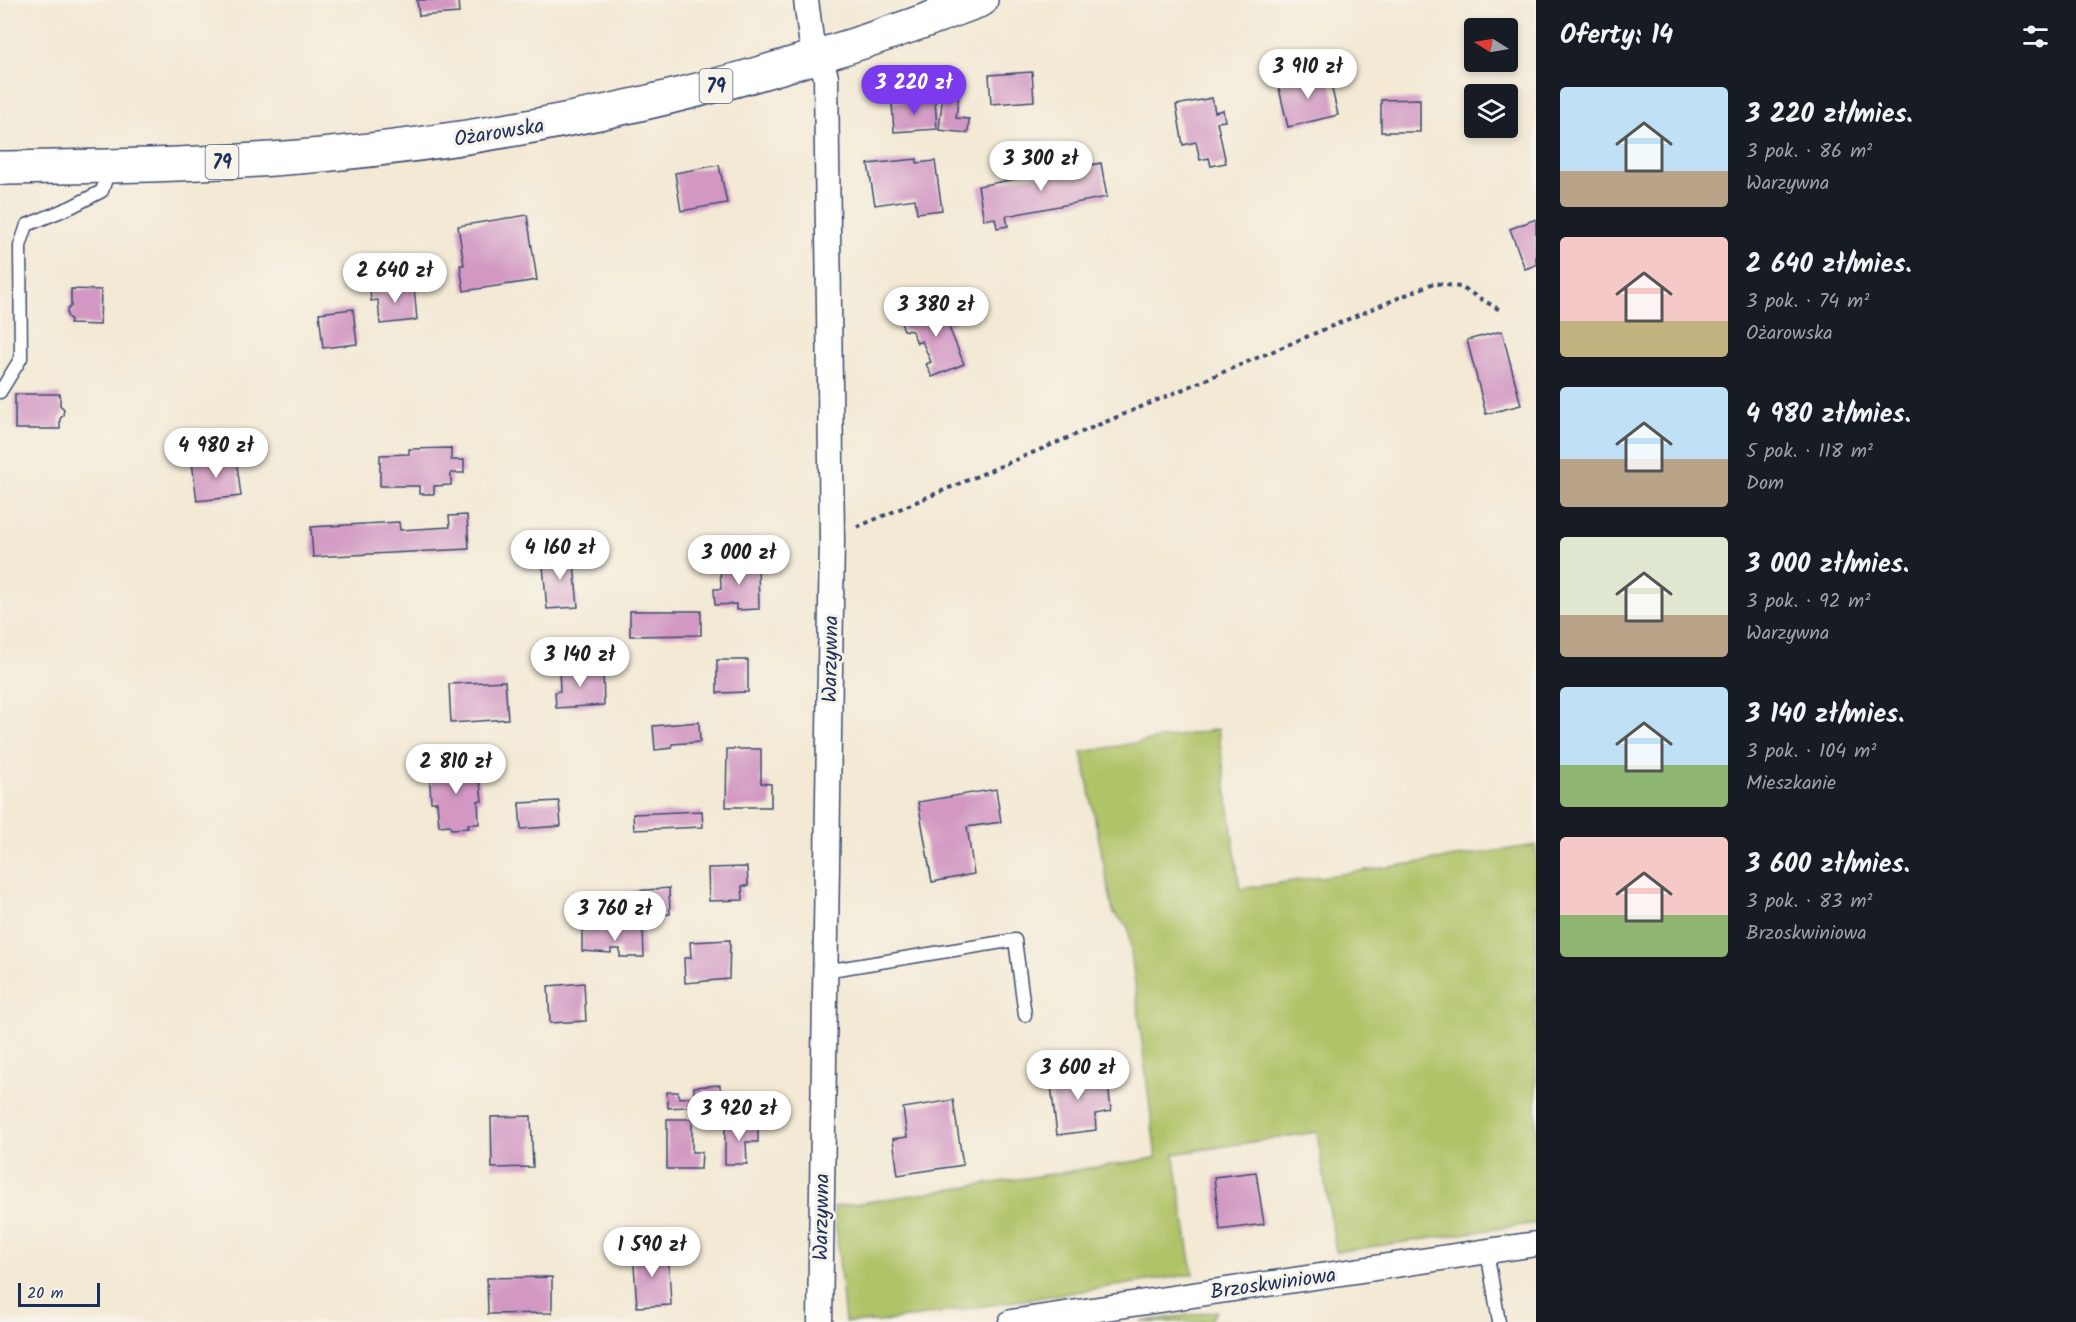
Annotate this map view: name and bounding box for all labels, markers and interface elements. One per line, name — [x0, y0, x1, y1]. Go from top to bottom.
text: Oferty: 14 — [1560, 15, 1673, 57]
north arrow — [1464, 18, 1518, 72]
map controls — [1464, 18, 1518, 138]
icon: filters — [2019, 20, 2052, 53]
pin: 3 910 zł — [1246, 49, 1370, 100]
text: 3 910 zł — [1273, 52, 1343, 84]
pin: 3 220 zł — [852, 65, 976, 116]
text: 3 220 zł — [875, 68, 953, 100]
road number: 79 — [700, 69, 732, 103]
button: layers — [1464, 84, 1518, 138]
text: 3 220 zł/mies. — [1746, 94, 1913, 136]
street label: Ożarowska — [452, 110, 547, 157]
icon: home — [1608, 111, 1680, 183]
text: 3 pok. · 86 m² — [1746, 136, 1872, 168]
pin: 3 300 zł — [979, 141, 1103, 192]
text: 3 300 zł — [1003, 144, 1079, 176]
road number: 79 — [206, 145, 238, 179]
text: Warzywna — [1746, 168, 1829, 200]
text: 2 640 zł/mies. — [1746, 244, 1912, 286]
pin: 2 640 zł — [333, 253, 457, 304]
text: 2 640 zł — [357, 256, 433, 288]
icon: home — [1608, 261, 1680, 333]
text: 3 pok. · 74 m² — [1746, 286, 1869, 318]
pin: 3 380 zł — [874, 287, 998, 338]
text: 3 380 zł — [898, 290, 974, 322]
text: Ożarowska — [1746, 318, 1833, 350]
text: 4 980 zł/mies. — [1746, 394, 1911, 436]
icon: home — [1608, 411, 1680, 483]
pin: 4 980 zł — [154, 428, 278, 479]
text: 4 980 zł — [178, 431, 254, 463]
text: 5 pok. · 118 m² — [1746, 436, 1873, 468]
text: Dom — [1746, 468, 1784, 500]
pin: 4 160 zł — [498, 530, 622, 581]
text: 4 160 zł — [525, 533, 595, 565]
pin: 3 000 zł — [677, 535, 801, 586]
text: 3 000 zł — [702, 538, 776, 570]
text: 3 000 zł/mies. — [1746, 544, 1909, 586]
icon: home — [1608, 561, 1680, 633]
text: 3 pok. · 92 m² — [1746, 586, 1870, 618]
street label: Warzywna — [814, 615, 849, 703]
text: Warzywna — [1746, 618, 1829, 650]
pin: 3 140 zł — [518, 637, 642, 688]
text: 3 140 zł — [545, 640, 615, 672]
text: 3 140 zł/mies. — [1746, 694, 1904, 736]
icon: home — [1608, 711, 1680, 783]
text: 3 pok. · 104 m² — [1746, 736, 1876, 768]
pin: 2 810 zł — [394, 744, 518, 795]
text: 2 810 zł — [420, 747, 492, 779]
text: Mieszkanie — [1746, 768, 1836, 800]
text: 3 600 zł/mies. — [1746, 844, 1910, 886]
icon: home — [1608, 861, 1680, 933]
text: 3 pok. · 83 m² — [1746, 886, 1873, 918]
pin: 3 760 zł — [553, 891, 677, 942]
text: 3 760 zł — [578, 894, 652, 926]
text: Brzoskwiniowa — [1746, 918, 1867, 950]
pin: 3 600 zł — [1016, 1050, 1140, 1101]
text: 3 600 zł — [1041, 1053, 1115, 1085]
pin: 3 920 zł — [677, 1091, 801, 1142]
text: 3 920 zł — [701, 1094, 777, 1126]
street label: Warzywna — [805, 1173, 840, 1261]
pin: 1 590 zł — [590, 1227, 714, 1278]
text: 1 590 zł — [617, 1230, 687, 1262]
street label: Brzoskwiniowa — [1208, 1259, 1338, 1310]
scale bar — [18, 1280, 100, 1308]
text: 20 m — [27, 1281, 63, 1306]

